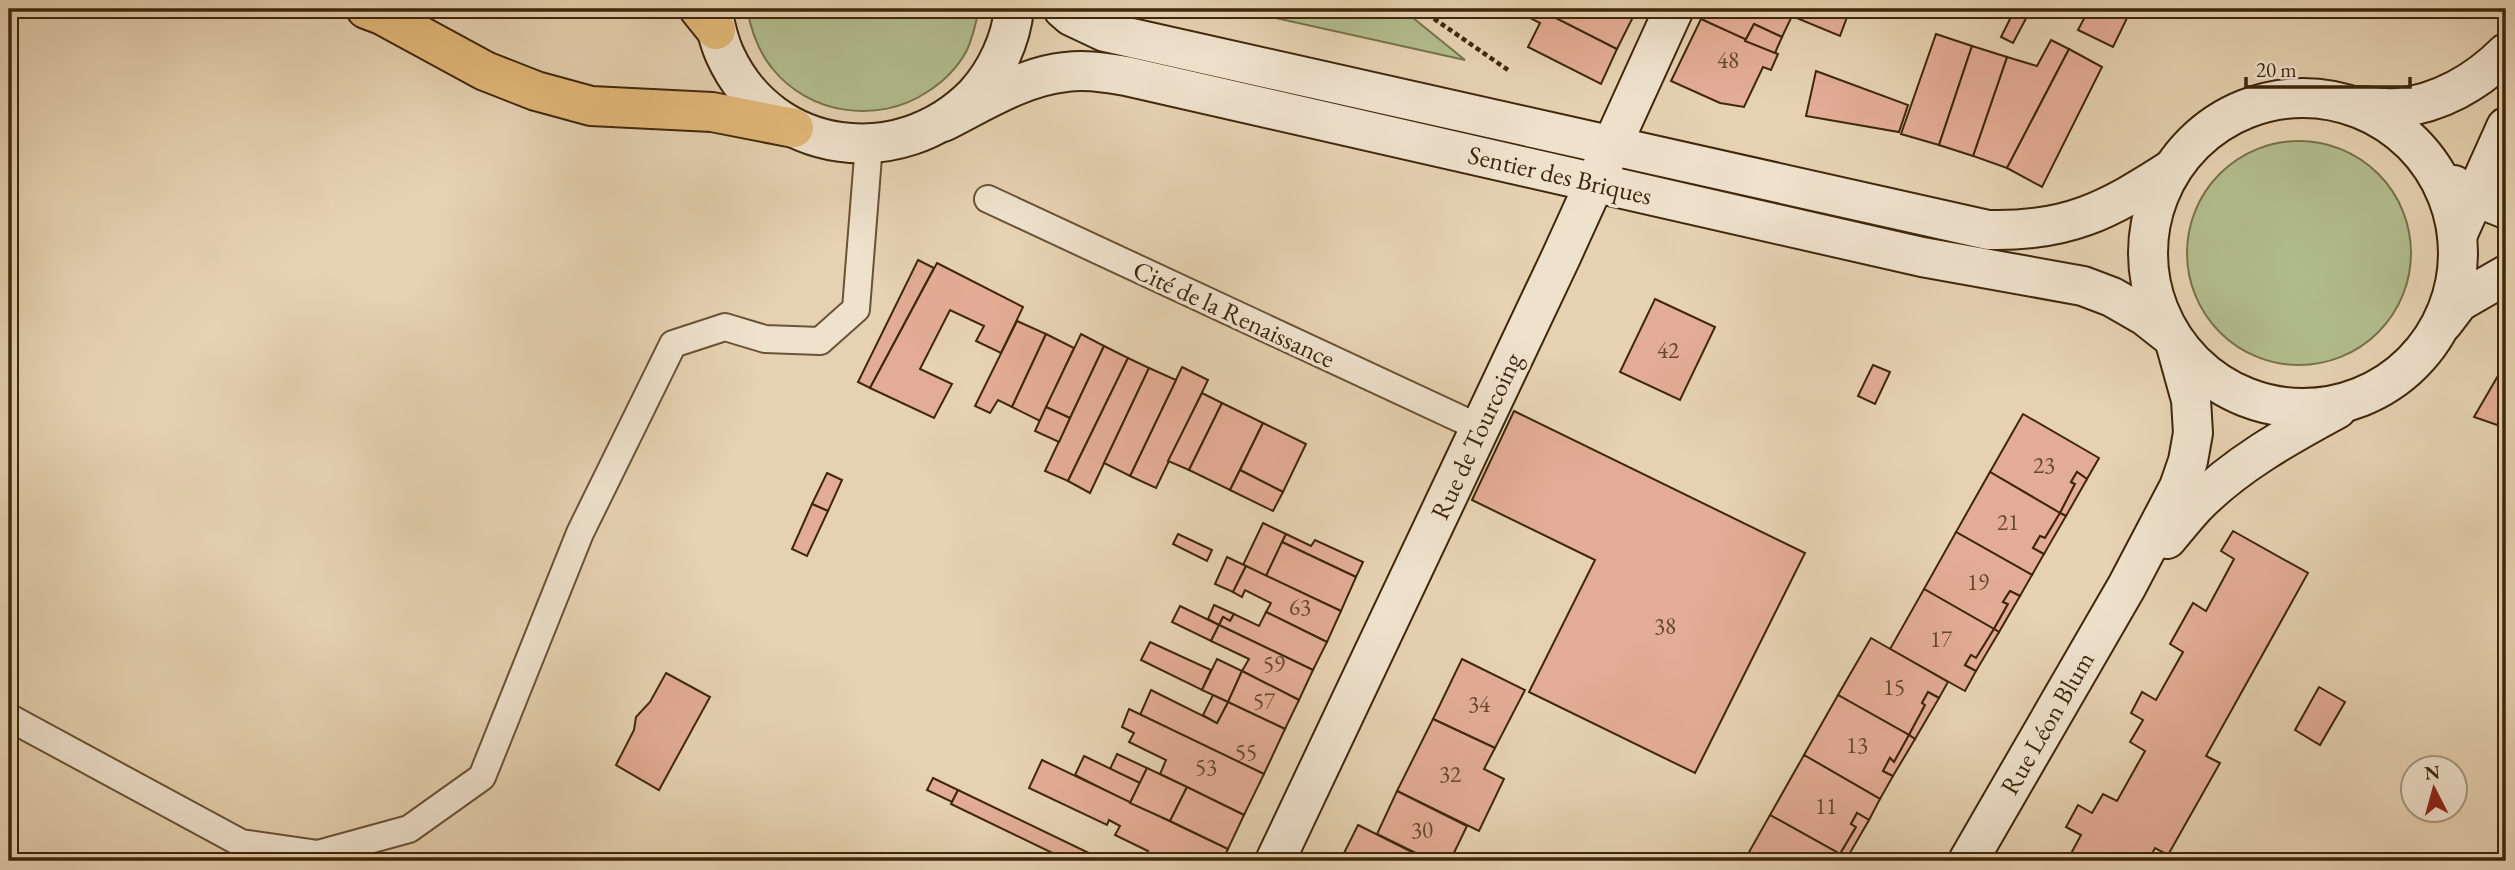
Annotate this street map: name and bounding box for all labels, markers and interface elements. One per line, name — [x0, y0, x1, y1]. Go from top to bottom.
house number: 48 — [1717, 45, 1739, 75]
scale bar — [2246, 46, 2410, 90]
text: 20 m — [2256, 56, 2297, 83]
street label: Sentier des Briques — [1465, 137, 1655, 213]
street label: Cité de la Renaissance — [1128, 252, 1340, 376]
house number: 42 — [1657, 335, 1679, 365]
street label: Rue de Tourcoing — [1422, 346, 1530, 525]
house number: 23 — [2033, 450, 2055, 480]
house number: 21 — [1997, 507, 2019, 537]
house number: 19 — [1967, 567, 1989, 597]
house number: 63 — [1289, 592, 1311, 622]
house number: 38 — [1654, 611, 1676, 641]
house number: 17 — [1930, 624, 1953, 654]
street label: Rue Léon Blum — [1992, 645, 2102, 801]
house number: 59 — [1263, 649, 1285, 679]
house number: 15 — [1883, 672, 1905, 702]
house number: 57 — [1253, 686, 1276, 716]
house number: 34 — [1468, 689, 1491, 719]
house number: 13 — [1846, 730, 1868, 760]
house number: 55 — [1235, 737, 1257, 767]
house number: 53 — [1195, 752, 1217, 782]
north arrow — [2400, 754, 2470, 824]
house number: 32 — [1439, 759, 1461, 789]
text: N — [2423, 759, 2442, 786]
house number: 11 — [1815, 791, 1837, 821]
house number: 30 — [1411, 815, 1433, 845]

